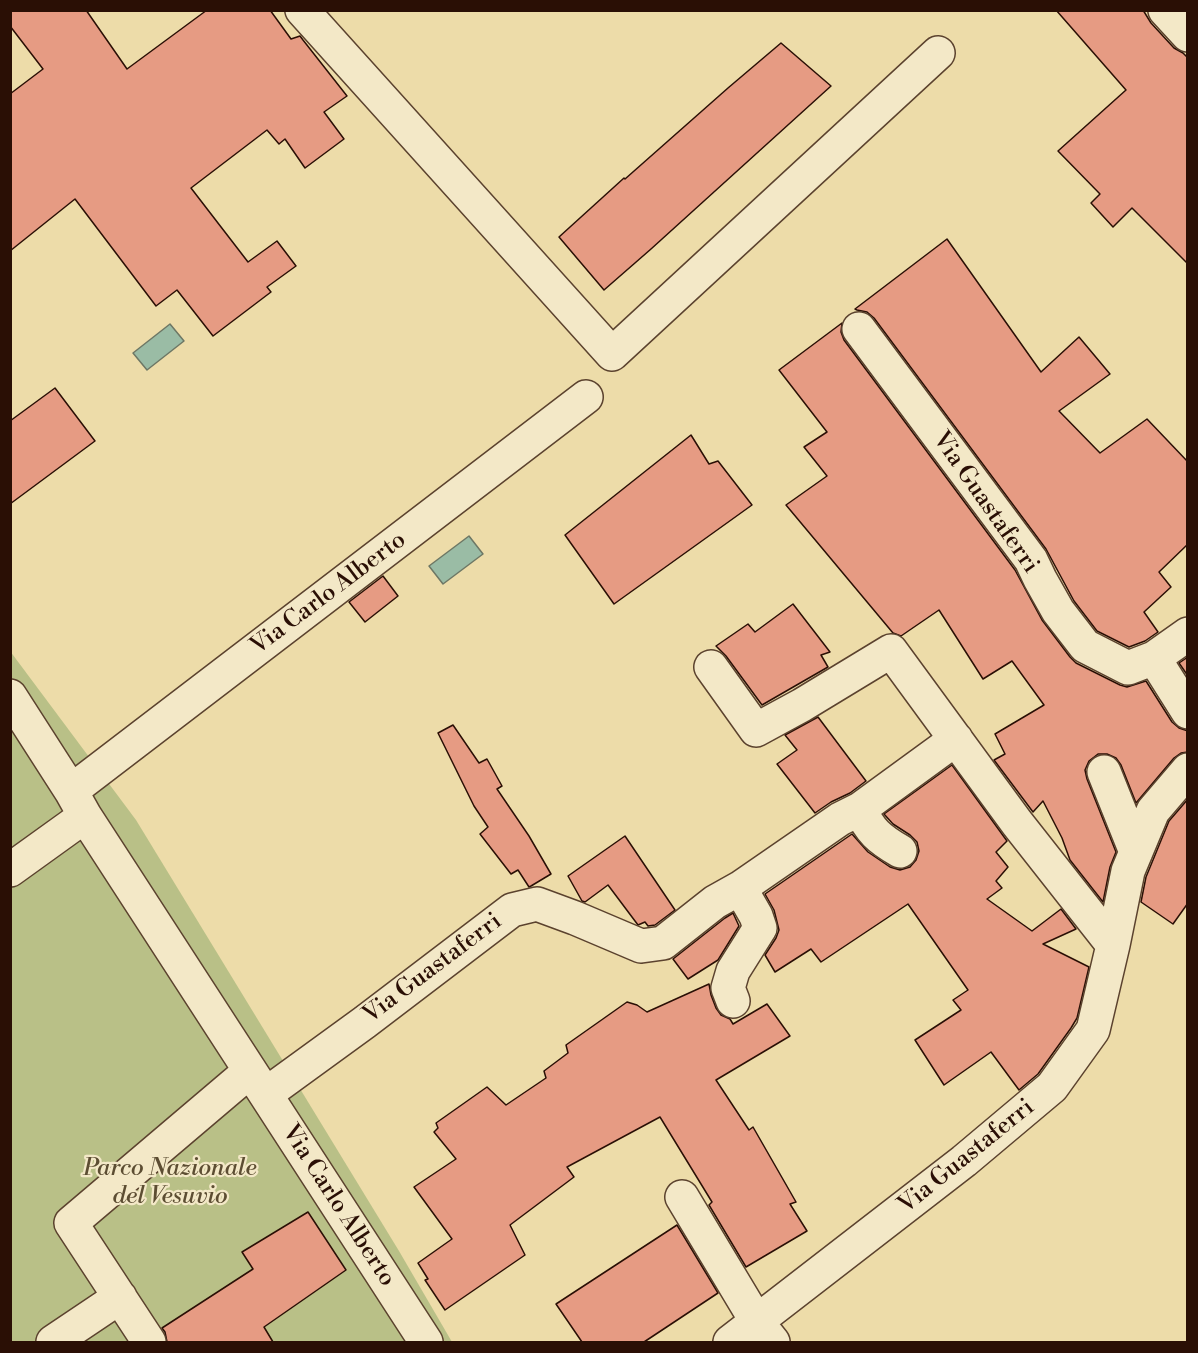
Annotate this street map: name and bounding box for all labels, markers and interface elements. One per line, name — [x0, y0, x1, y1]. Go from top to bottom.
street label: Via Guastaferri — [926, 427, 1044, 579]
street label: Via Carlo Alberto — [246, 526, 412, 662]
street label: Via Guastaferri — [358, 908, 508, 1030]
street label: Via Guastaferri — [893, 1094, 1041, 1220]
street label: Via Carlo Alberto — [275, 1120, 401, 1292]
park label: Parco Nazionale del Vesuvio — [83, 1155, 257, 1211]

